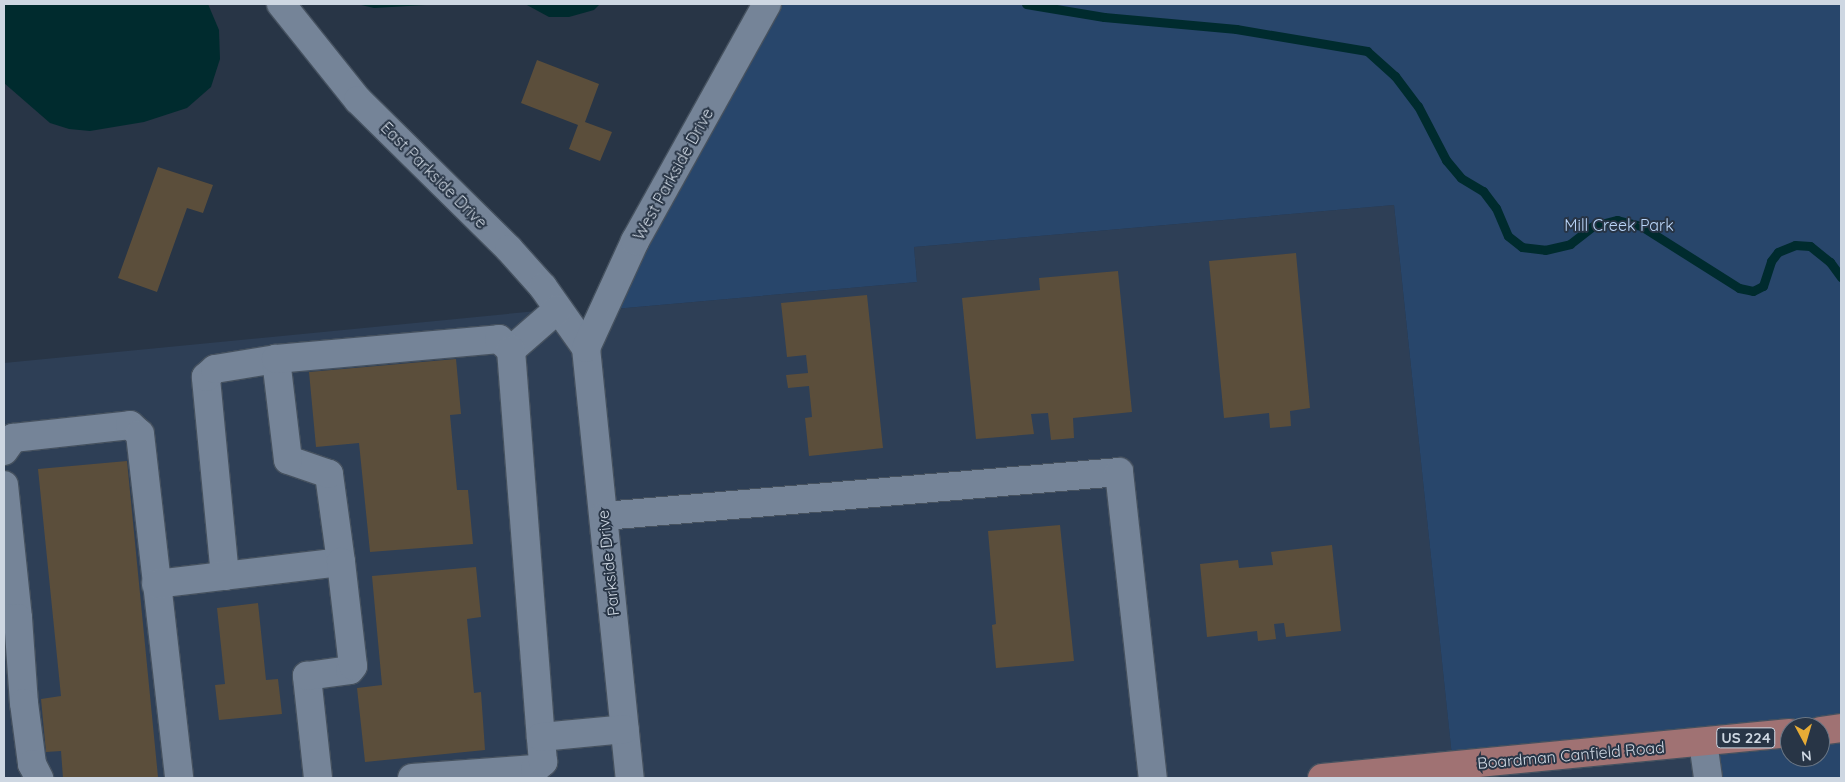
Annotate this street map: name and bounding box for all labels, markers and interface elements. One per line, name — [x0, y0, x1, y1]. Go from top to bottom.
street label: West Parkside Drive — [629, 105, 717, 243]
street label: East Parkside Drive — [377, 118, 491, 232]
park label: Mill Creek Park — [1564, 215, 1674, 235]
street label: Parkside Drive — [593, 509, 623, 617]
north arrow — [1780, 717, 1830, 767]
road number: US 224 — [1716, 726, 1776, 750]
street label: Boardman Canfield Road — [1476, 737, 1666, 773]
text: N — [1800, 746, 1813, 765]

